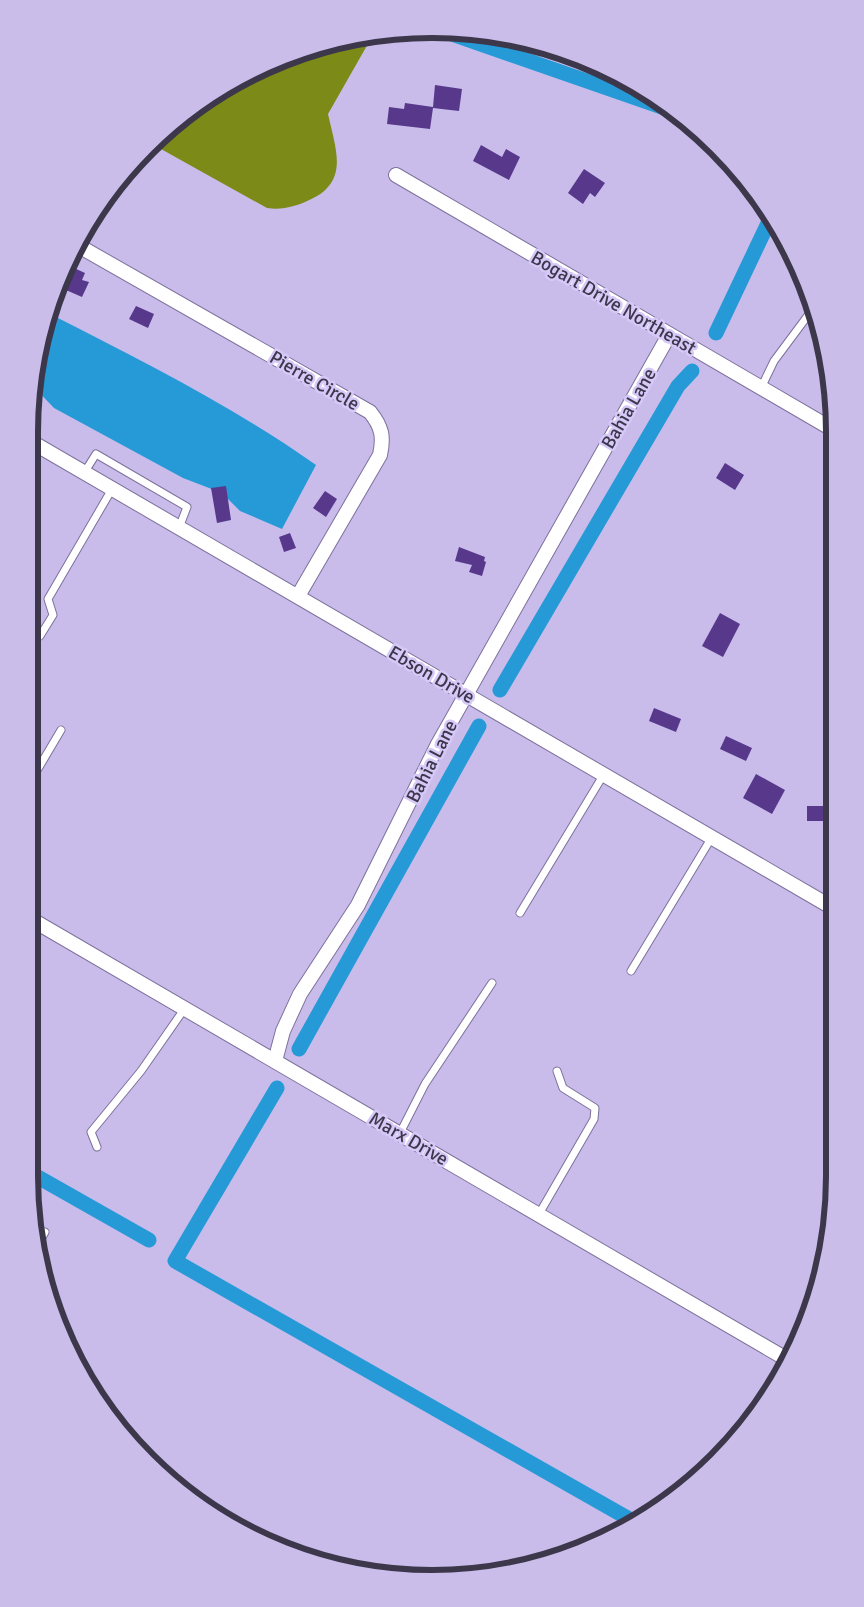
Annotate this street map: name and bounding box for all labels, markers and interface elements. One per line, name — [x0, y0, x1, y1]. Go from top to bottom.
street label: Bogart Drive Northeast — [526, 246, 701, 360]
street label: Pierre Circle — [265, 346, 364, 416]
street label: Bahia Lane — [596, 364, 662, 453]
street label: Ebson Drive — [384, 640, 479, 709]
street label: Bahia Lane — [401, 716, 463, 807]
street label: Marx Drive — [365, 1107, 452, 1171]

